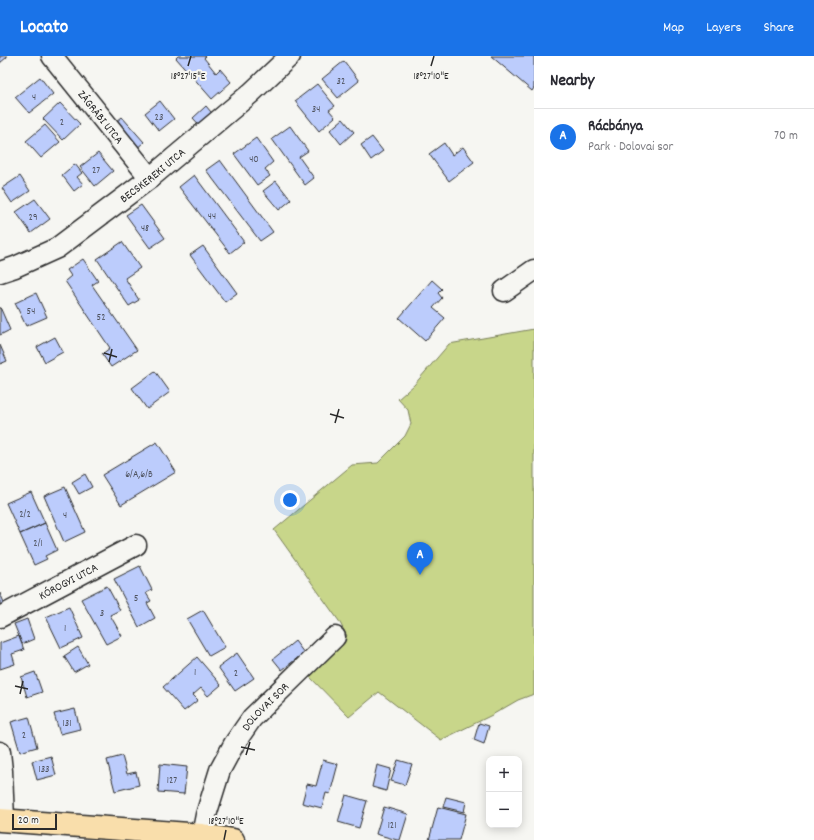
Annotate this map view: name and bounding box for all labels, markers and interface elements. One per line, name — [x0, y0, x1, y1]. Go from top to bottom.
text: Locato — [20, 15, 68, 42]
text: Map — [663, 18, 684, 38]
text: Layers — [706, 18, 741, 38]
text: Share — [763, 18, 794, 38]
text: 18°27'15"E — [171, 70, 206, 84]
text: 18°27'10"E — [413, 70, 449, 84]
text: Nearby — [550, 70, 594, 94]
house number: 32 — [337, 75, 345, 89]
street label: ZÁGRÁBI UTCA — [73, 87, 127, 149]
house number: 4 — [32, 91, 36, 105]
house number: 34 — [312, 103, 320, 117]
house number: 23 — [155, 111, 163, 125]
house number: 2 — [60, 116, 64, 130]
text: Rácbánya — [588, 116, 643, 138]
text: A — [559, 127, 567, 146]
text: 70 m — [774, 127, 798, 146]
text: Park · Dolovai sor — [588, 138, 673, 157]
street label: BECSKEREKI UTCA — [117, 144, 190, 208]
house number: 40 — [249, 153, 259, 167]
house number: 27 — [92, 164, 100, 178]
house number: 44 — [208, 210, 216, 224]
house number: 29 — [29, 211, 37, 225]
house number: 48 — [141, 222, 149, 236]
house number: 54 — [27, 305, 35, 319]
house number: 52 — [97, 311, 106, 325]
house number: 6/A,6/B — [125, 468, 153, 482]
your location — [280, 490, 300, 510]
house number: 2/2 — [19, 508, 31, 522]
house number: 4 — [63, 509, 67, 523]
house number: 2/1 — [33, 537, 43, 551]
pin: A — [407, 542, 433, 575]
street label: KÓROGYI UTCA — [36, 559, 102, 605]
house number: 5 — [134, 592, 139, 606]
house number: 3 — [100, 607, 104, 621]
house number: 1 — [64, 622, 66, 636]
house number: 1 — [194, 666, 196, 680]
house number: 2 — [234, 667, 238, 681]
street label: DOLOVAI SOR — [239, 679, 294, 735]
house number: 131 — [63, 717, 71, 731]
house number: 2 — [22, 729, 26, 743]
map controls — [486, 756, 522, 828]
button: + — [486, 756, 522, 792]
house number: 133 — [38, 763, 50, 777]
house number: 127 — [167, 774, 177, 788]
button: − — [486, 792, 522, 828]
scale bar — [12, 812, 57, 831]
text: 20 m — [18, 813, 39, 829]
text: 18°27'10"E — [208, 815, 244, 829]
house number: 121 — [388, 819, 396, 833]

